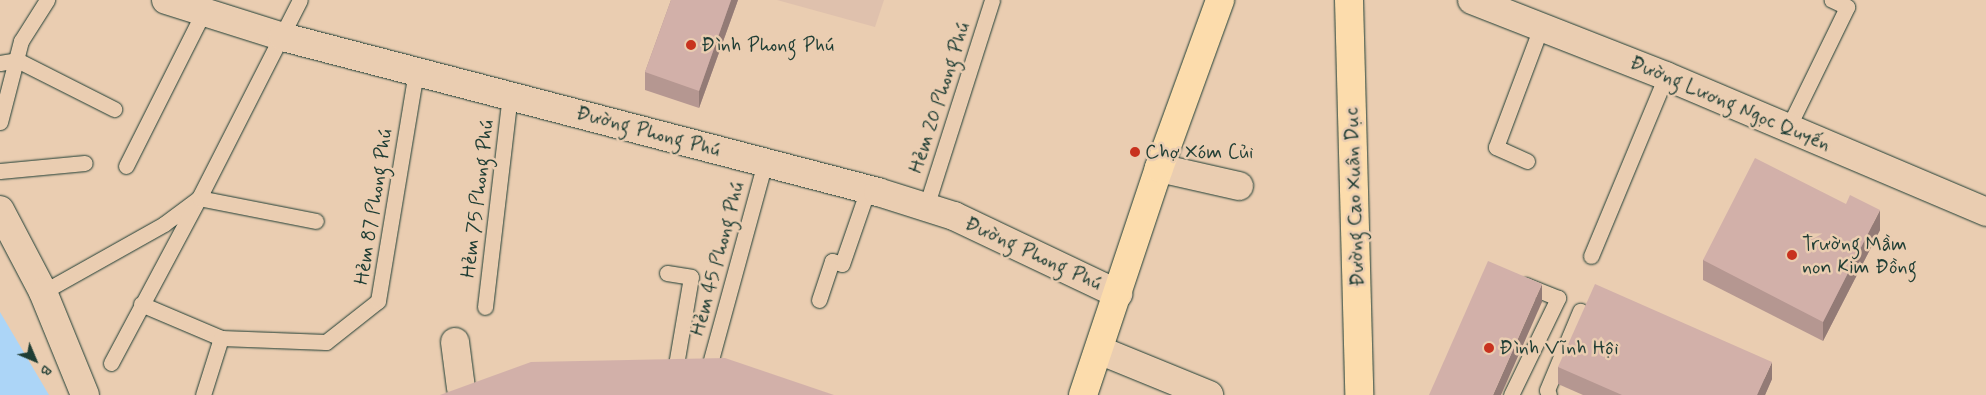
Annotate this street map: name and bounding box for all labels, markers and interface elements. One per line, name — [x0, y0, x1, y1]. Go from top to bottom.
street label: Hẻm 20 Phong Phú — [904, 20, 976, 176]
place label: Đình Phong Phú — [701, 33, 832, 57]
marker: Đình Phong Phú — [685, 39, 697, 51]
street label: Đường Lương Ngọc Quyến — [1625, 50, 1835, 158]
street label: Đường Phong Phú — [574, 101, 722, 163]
street label: Đường Cao Xuân Dục — [1340, 107, 1370, 287]
street label: Hẻm 75 Phong Phú — [456, 119, 500, 279]
street label: Hẻm 87 Phong Phú — [350, 128, 398, 286]
place label: Chợ Xóm Củi — [1145, 140, 1256, 164]
marker: Chợ Xóm Củi — [1129, 146, 1141, 158]
street label: Hẻm 45 Phong Phú — [686, 180, 750, 338]
street label: Đường Phong Phú — [962, 212, 1104, 296]
place label: Trường Mầm non Kim Đồng — [1802, 232, 1922, 279]
marker: Trường Mầm non Kim Đồng — [1786, 249, 1798, 261]
north arrow — [10, 335, 60, 385]
place label: Đình Vĩnh Hội — [1499, 336, 1616, 360]
marker: Đình Vĩnh Hội — [1483, 342, 1495, 354]
text: B — [36, 361, 55, 380]

